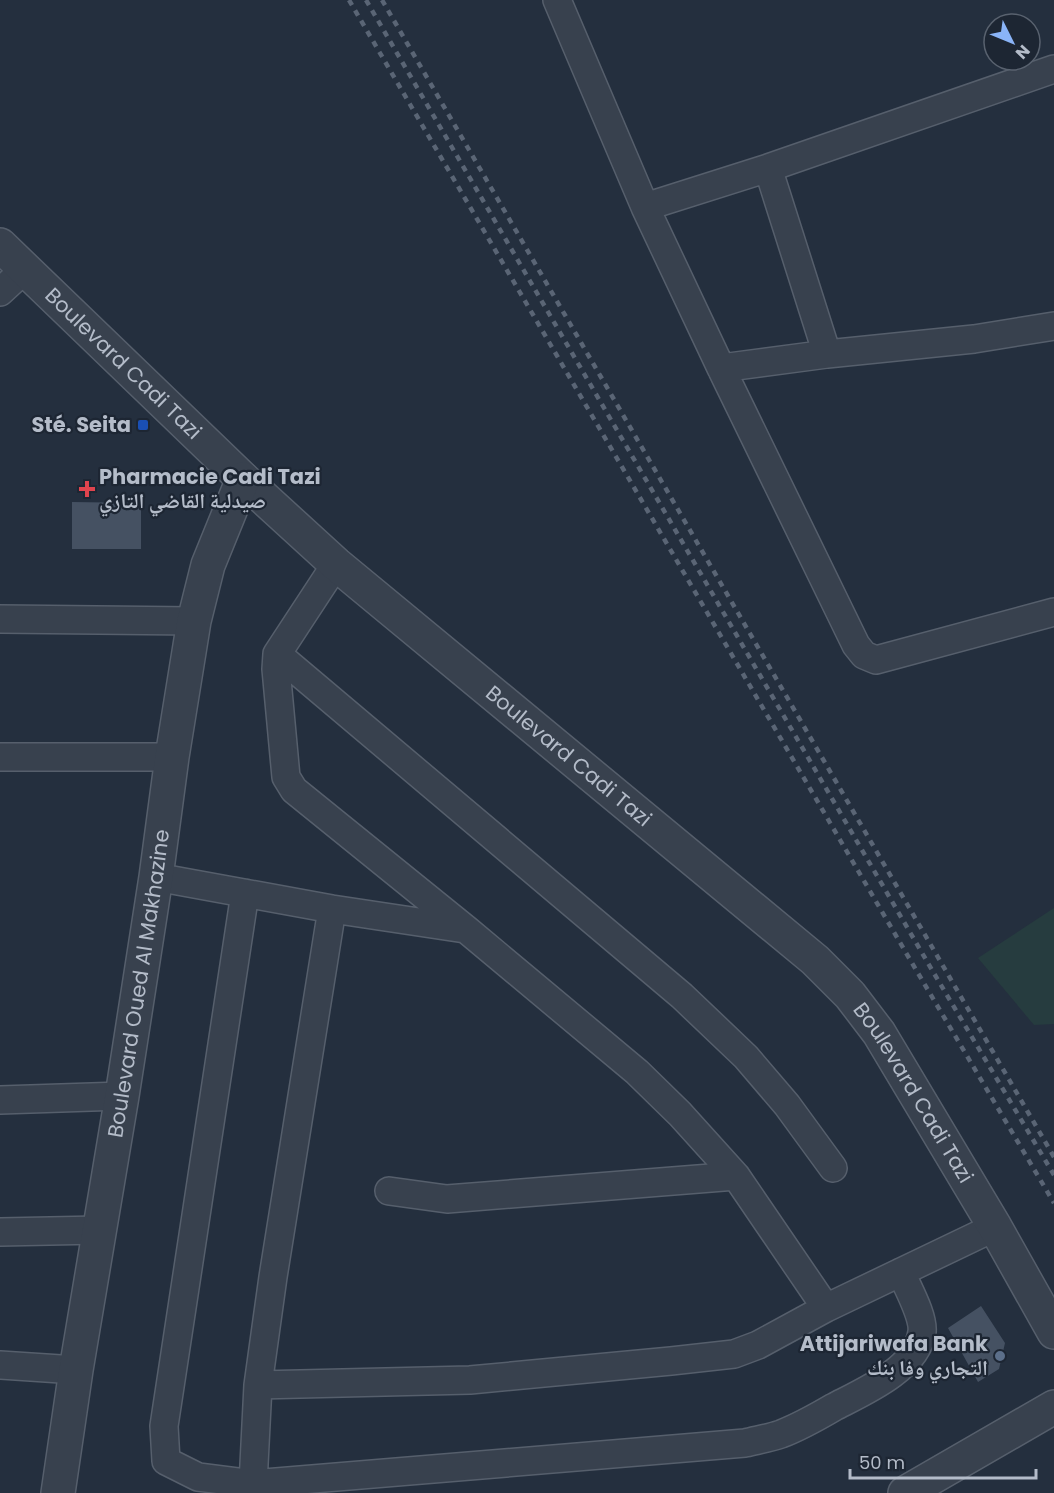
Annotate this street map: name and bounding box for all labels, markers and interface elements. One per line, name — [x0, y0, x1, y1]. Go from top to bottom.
north arrow — [982, 12, 1042, 72]
text: N — [1010, 40, 1035, 64]
street label: Boulevard Cadi Tazi — [39, 281, 208, 446]
place label: Sté. Seita — [31, 410, 131, 439]
marker: Sté. Seita — [136, 418, 150, 432]
place label: Pharmacie Cadi Tazi صيدلية القاضي التازي — [99, 462, 321, 517]
marker: Pharmacie Cadi Tazi صيدلية القاضي التازي — [80, 482, 94, 496]
street label: Boulevard Cadi Tazi — [480, 679, 658, 833]
street label: Boulevard Oued Al Makhazine — [100, 828, 176, 1140]
street label: Boulevard Cadi Tazi — [847, 996, 980, 1188]
place label: Attijariwafa Bank التجاري وفا بنك — [800, 1329, 988, 1384]
marker: Attijariwafa Bank التجاري وفا بنك — [993, 1349, 1007, 1363]
scale bar — [850, 1442, 1036, 1480]
text: 50 m — [859, 1450, 905, 1475]

